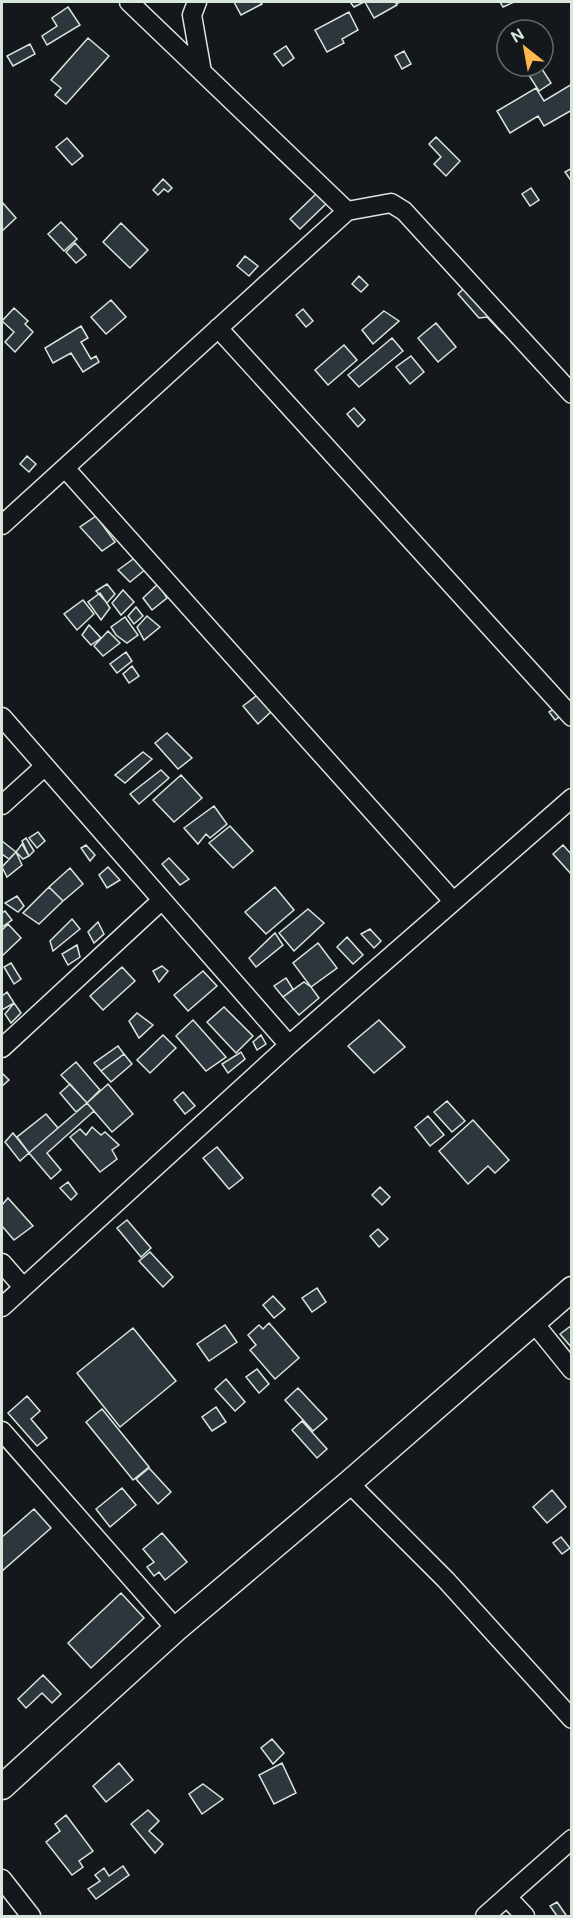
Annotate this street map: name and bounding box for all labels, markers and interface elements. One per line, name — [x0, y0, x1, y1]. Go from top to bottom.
north arrow — [495, 18, 555, 78]
text: N — [507, 24, 528, 48]

